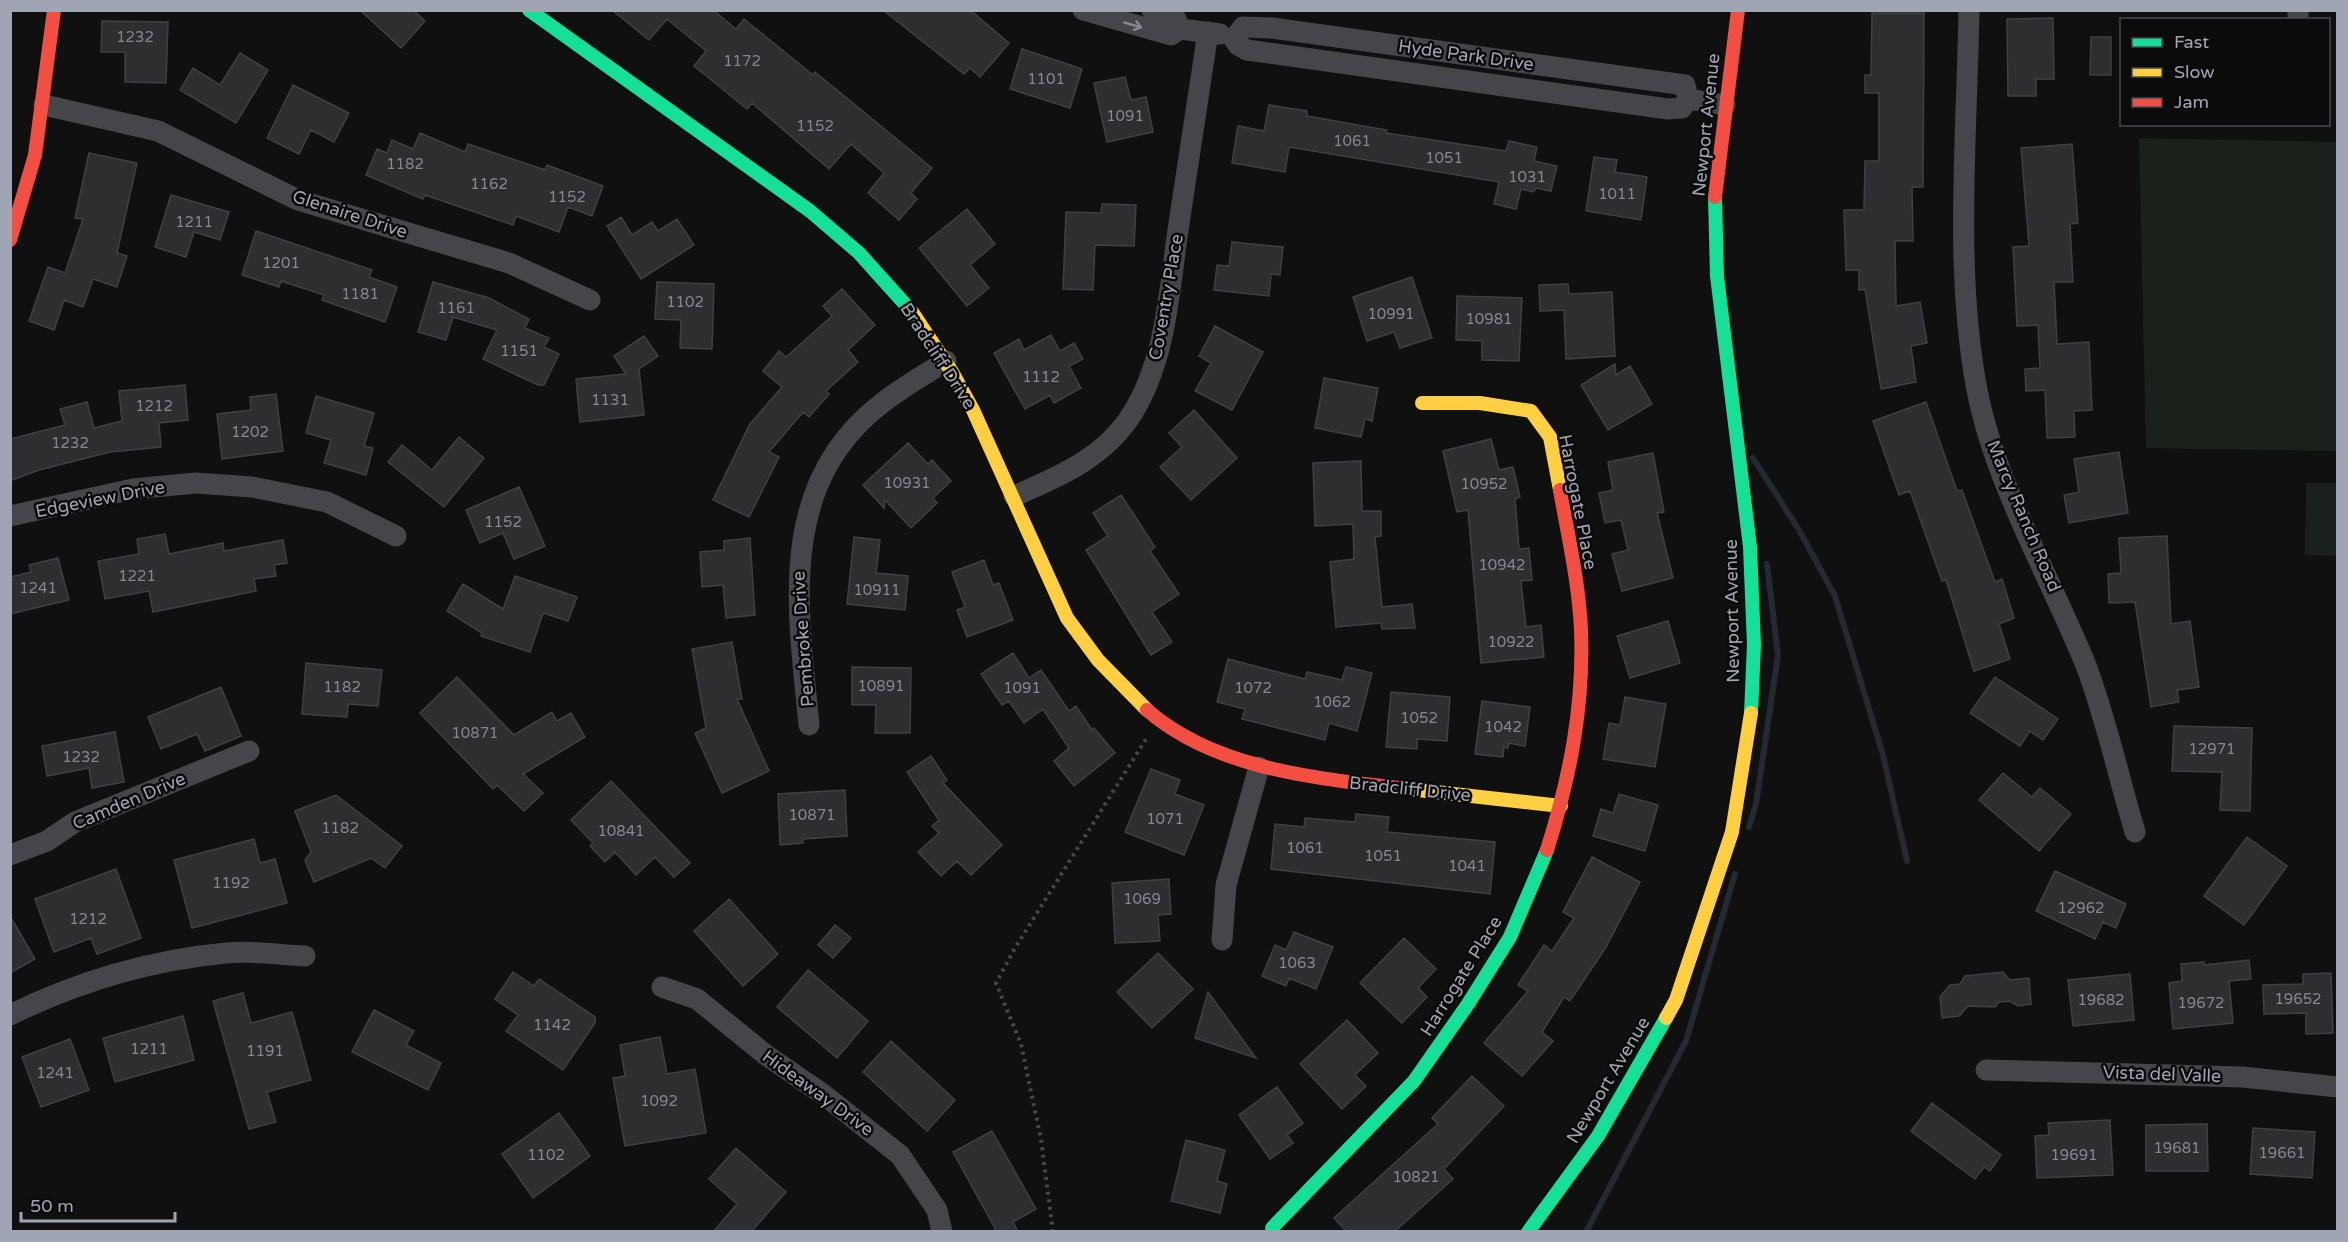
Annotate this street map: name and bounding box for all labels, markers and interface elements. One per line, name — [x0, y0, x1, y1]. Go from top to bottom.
legend — [2120, 18, 2330, 126]
one-way arrow — [1123, 19, 1142, 31]
house number: 1232 — [116, 28, 154, 46]
text: Fast — [2174, 31, 2209, 53]
street label: Hyde Park Drive — [1397, 35, 1535, 75]
house number: 1172 — [723, 52, 761, 70]
street label: Newport Avenue — [1688, 52, 1724, 198]
text: Slow — [2174, 61, 2215, 83]
house number: 1101 — [1027, 70, 1065, 88]
text: Jam — [2174, 91, 2209, 113]
house number: 1091 — [1106, 107, 1144, 125]
house number: 1152 — [796, 117, 834, 135]
house number: 1061 — [1333, 132, 1371, 150]
house number: 1051 — [1425, 149, 1463, 167]
house number: 1182 — [386, 155, 424, 173]
house number: 1031 — [1508, 168, 1546, 186]
house number: 1162 — [470, 175, 508, 193]
street label: Glenaire Drive — [290, 185, 410, 243]
house number: 1011 — [1598, 185, 1636, 203]
house number: 1152 — [548, 188, 586, 206]
house number: 1211 — [175, 213, 213, 231]
street label: Coventry Place — [1144, 232, 1188, 362]
house number: 1201 — [262, 254, 300, 272]
house number: 1181 — [341, 285, 379, 303]
house number: 1102 — [666, 293, 704, 311]
house number: 1161 — [437, 299, 475, 317]
street label: Bradcliff Drive — [895, 299, 981, 413]
house number: 10991 — [1367, 305, 1415, 323]
house number: 10981 — [1465, 310, 1513, 328]
house number: 1151 — [500, 342, 538, 360]
house number: 1112 — [1022, 368, 1060, 386]
house number: 1131 — [591, 391, 629, 409]
house number: 1212 — [135, 397, 173, 415]
house number: 1202 — [231, 423, 269, 441]
street label: Harrogate Place — [1554, 432, 1602, 572]
house number: 1232 — [51, 434, 89, 452]
street label: Marcy Ranch Road — [1982, 437, 2066, 595]
house number: 10931 — [883, 474, 931, 492]
house number: 10952 — [1460, 475, 1508, 493]
street label: Edgeview Drive — [33, 476, 167, 522]
house number: 1152 — [484, 513, 522, 531]
street label: Newport Avenue — [1720, 539, 1744, 683]
house number: 10942 — [1478, 556, 1526, 574]
house number: 1221 — [118, 567, 156, 585]
street label: Pembroke Drive — [787, 570, 819, 708]
house number: 1241 — [19, 579, 57, 597]
house number: 10911 — [853, 581, 901, 599]
house number: 10922 — [1487, 633, 1535, 651]
house number: 10891 — [857, 677, 905, 695]
house number: 1182 — [323, 678, 361, 696]
house number: 1091 — [1003, 679, 1041, 697]
house number: 1072 — [1234, 679, 1272, 697]
house number: 1062 — [1313, 693, 1351, 711]
house number: 1052 — [1400, 709, 1438, 727]
house number: 1042 — [1484, 718, 1522, 736]
house number: 10871 — [451, 724, 499, 742]
house number: 12971 — [2188, 740, 2236, 758]
house number: 1232 — [62, 748, 100, 766]
street label: Camden Drive — [69, 767, 189, 835]
street label: Bradcliff Drive — [1348, 772, 1472, 806]
house number: 10871 — [788, 806, 836, 824]
house number: 1071 — [1146, 810, 1184, 828]
house number: 1182 — [321, 819, 359, 837]
house number: 10841 — [597, 822, 645, 840]
house number: 1061 — [1286, 839, 1324, 857]
house number: 1051 — [1364, 847, 1402, 865]
house number: 1041 — [1448, 857, 1486, 875]
house number: 1192 — [212, 874, 250, 892]
house number: 1069 — [1123, 890, 1161, 908]
house number: 12962 — [2057, 899, 2105, 917]
house number: 1212 — [69, 910, 107, 928]
street label: Harrogate Place — [1415, 912, 1507, 1040]
house number: 1063 — [1278, 954, 1316, 972]
house number: 19652 — [2274, 990, 2322, 1008]
house number: 19682 — [2077, 991, 2125, 1009]
house number: 19672 — [2177, 994, 2225, 1012]
street label: Newport Avenue — [1562, 1013, 1654, 1147]
house number: 1142 — [533, 1016, 571, 1034]
house number: 1211 — [130, 1040, 168, 1058]
house number: 1191 — [246, 1042, 284, 1060]
street label: Hideaway Drive — [758, 1045, 878, 1141]
street label: Vista del Valle — [2102, 1061, 2222, 1087]
house number: 1241 — [36, 1064, 74, 1082]
house number: 1092 — [640, 1092, 678, 1110]
house number: 19681 — [2153, 1139, 2201, 1157]
house number: 19661 — [2258, 1144, 2306, 1162]
house number: 1102 — [527, 1146, 565, 1164]
house number: 19691 — [2050, 1146, 2098, 1164]
house number: 10821 — [1392, 1168, 1440, 1186]
scale bar — [21, 1185, 176, 1223]
text: 50 m — [30, 1195, 74, 1217]

